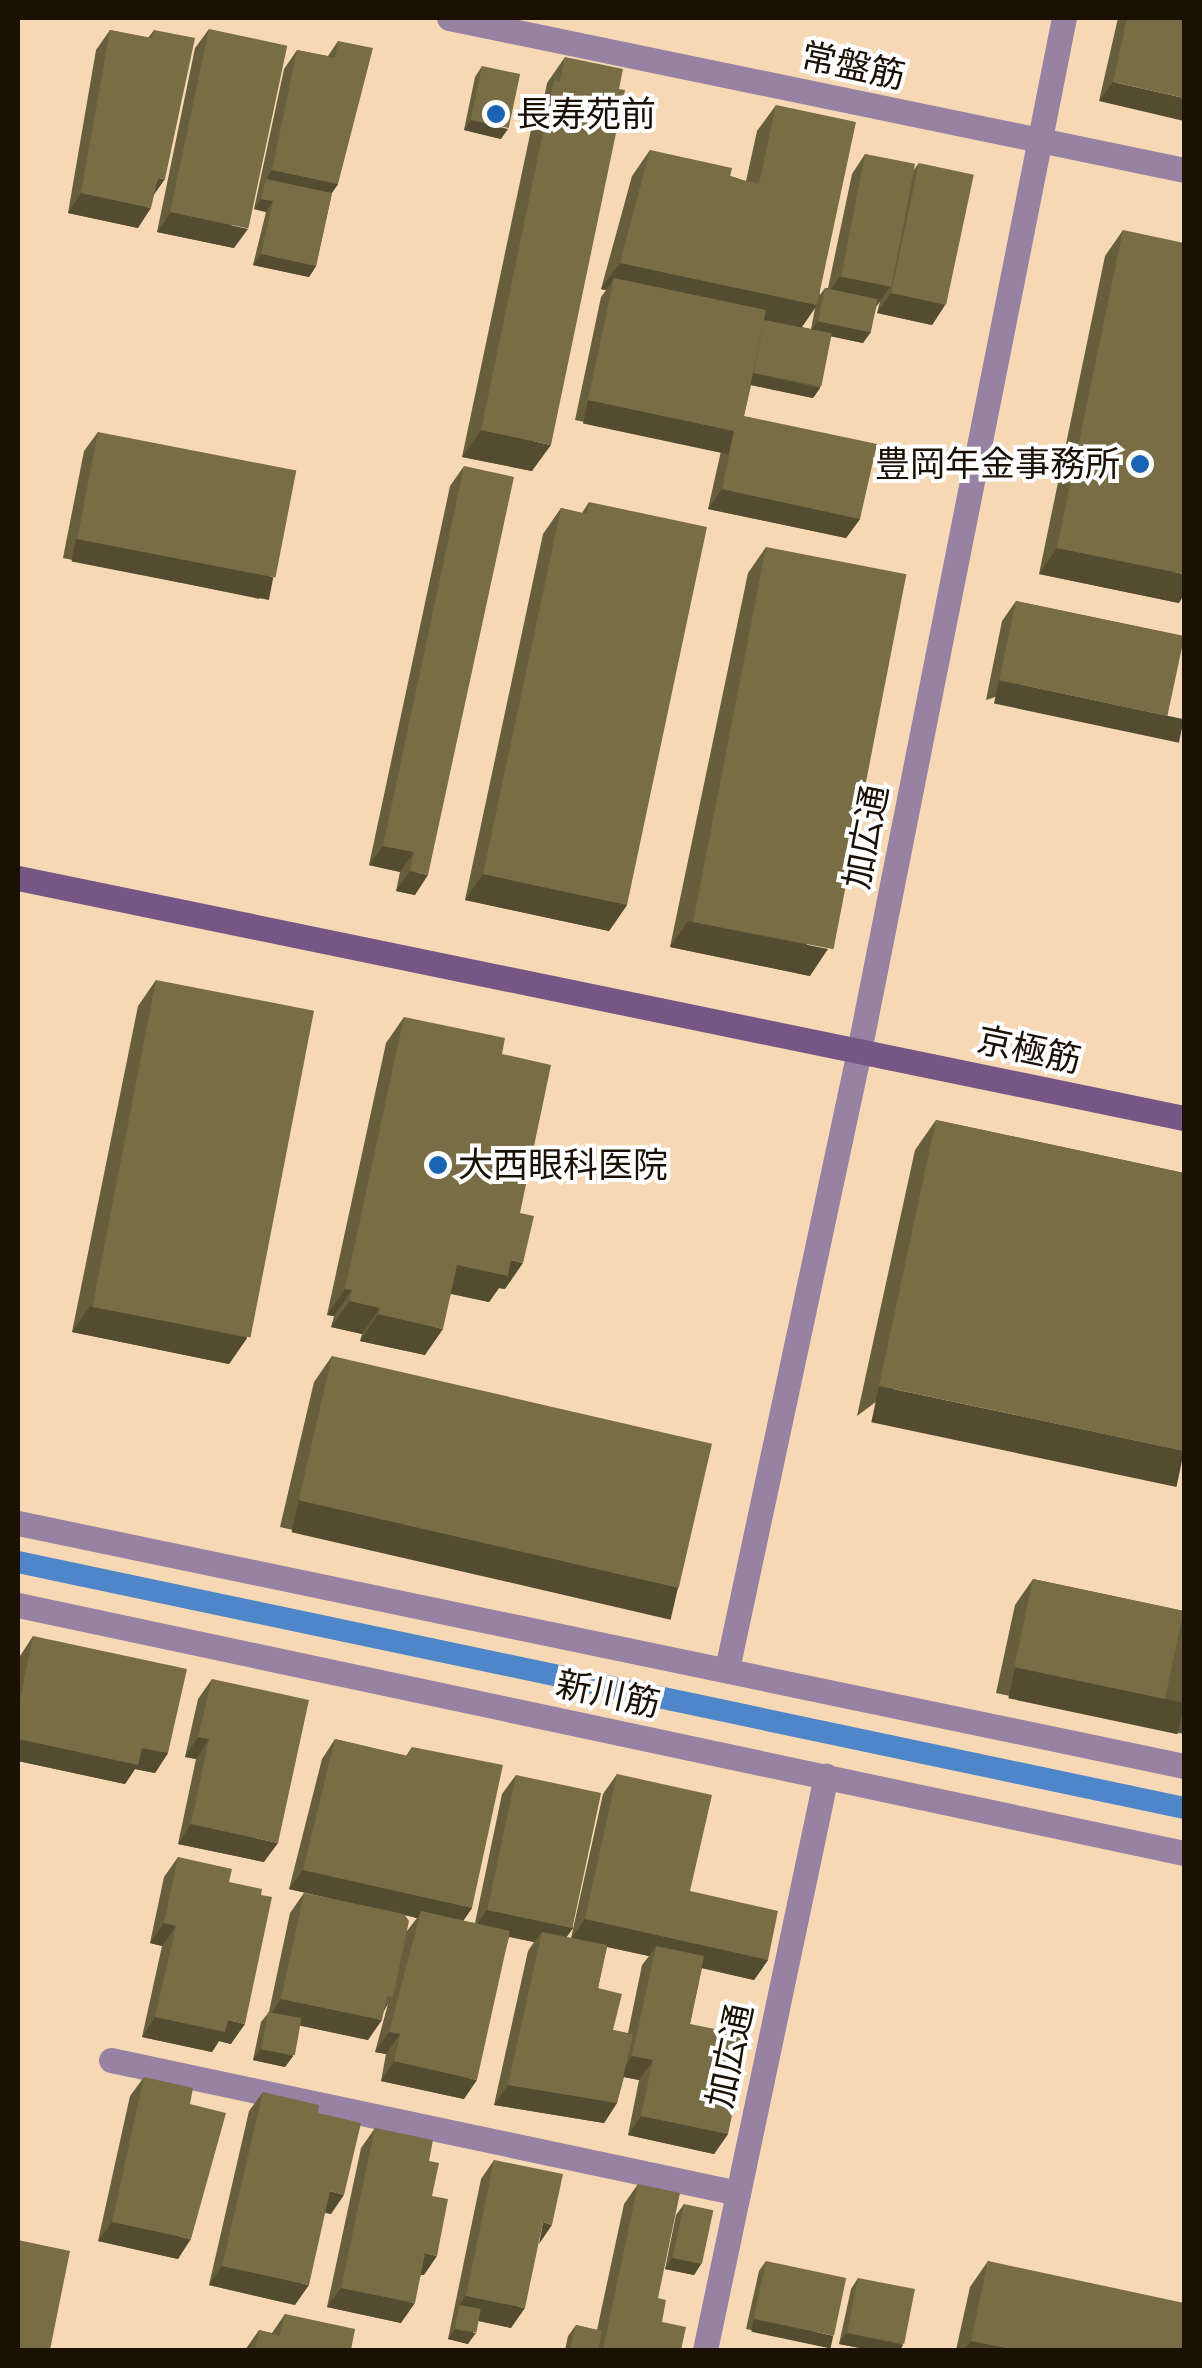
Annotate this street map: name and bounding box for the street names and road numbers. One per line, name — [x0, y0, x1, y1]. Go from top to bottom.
street label: 常盤筋 — [797, 35, 909, 97]
street label: 加広通 — [835, 781, 897, 893]
street label: 京極筋 — [973, 1019, 1085, 1081]
street label: 新川筋 — [552, 1663, 664, 1725]
street label: 加広通 — [699, 2000, 761, 2112]

